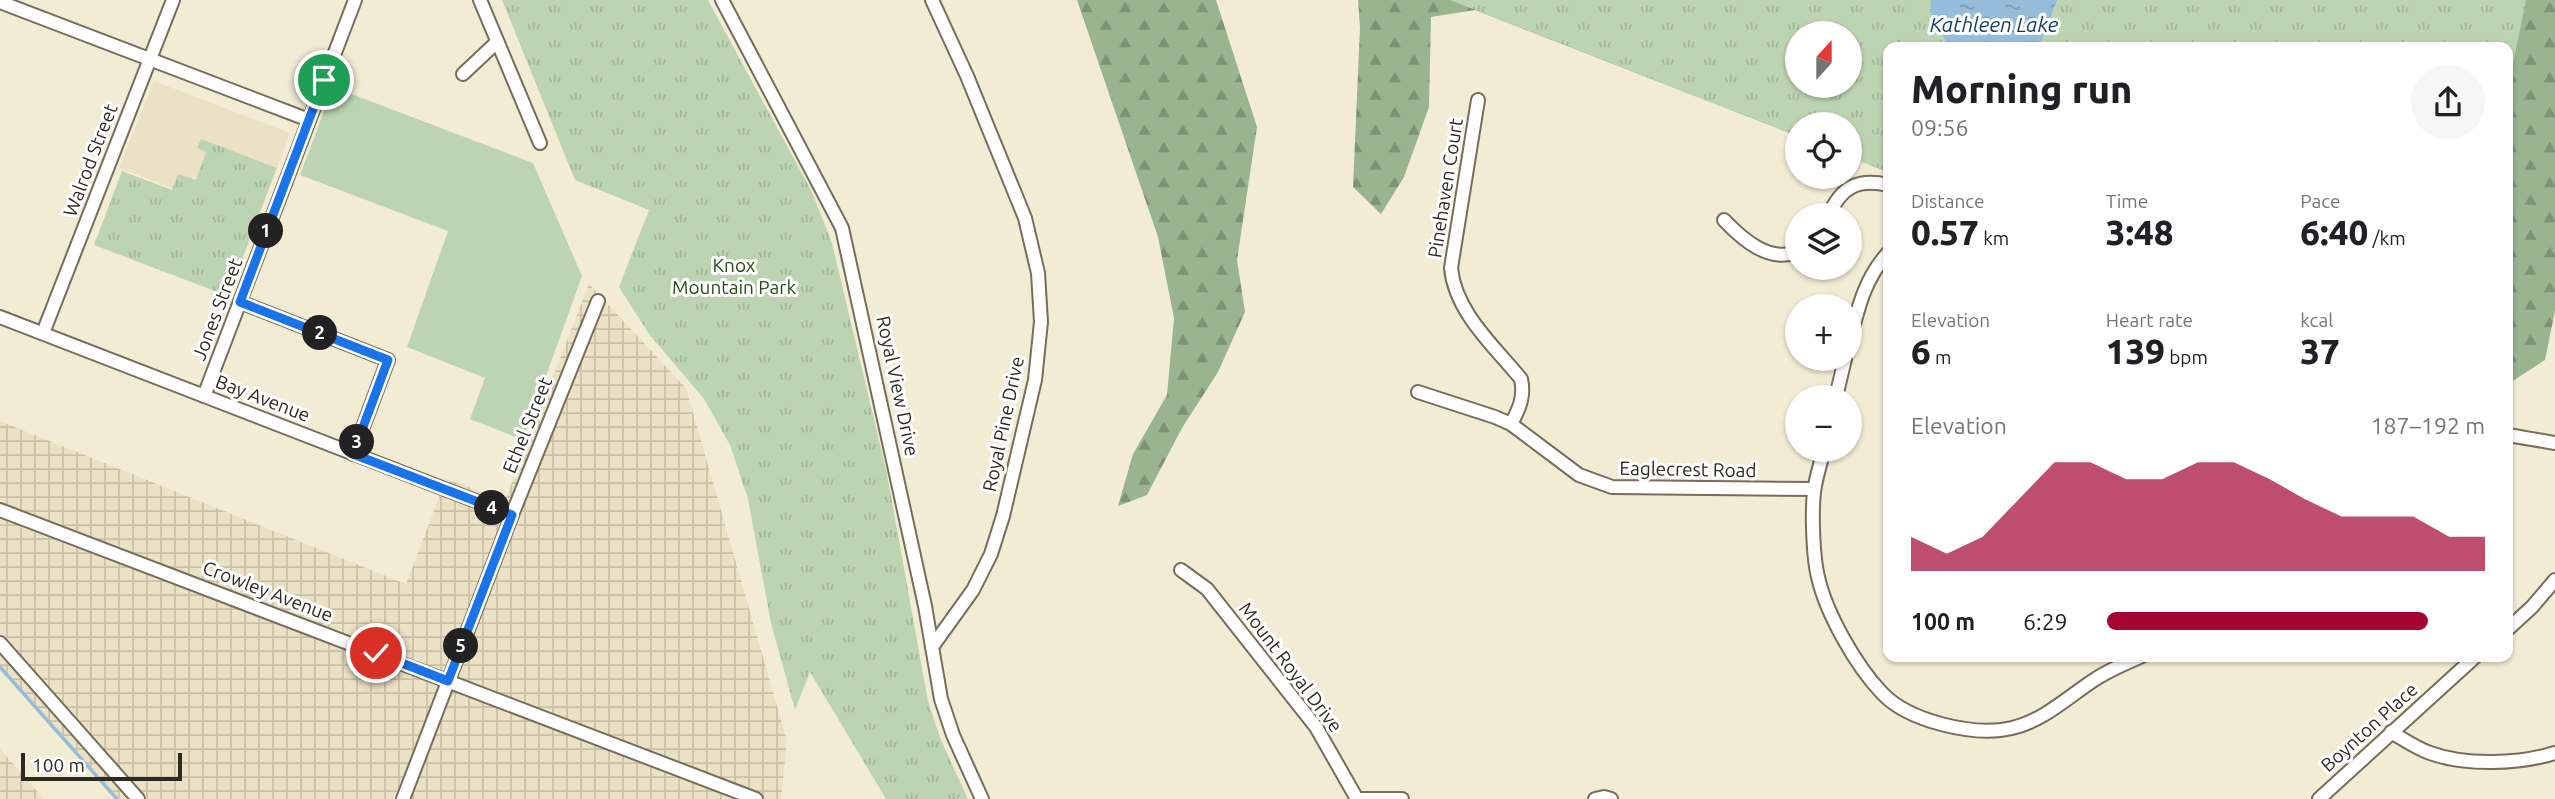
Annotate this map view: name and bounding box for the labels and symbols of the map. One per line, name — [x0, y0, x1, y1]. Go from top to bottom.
water label: Kathleen Lake — [1930, 12, 2059, 36]
north arrow — [1785, 21, 1862, 98]
pin — [294, 50, 354, 110]
street label: Walrod Street — [58, 100, 122, 219]
street label: Pinehaven Court — [1423, 116, 1467, 259]
pin: 1 — [248, 214, 284, 248]
street label: Jones Street — [187, 254, 247, 363]
park label: Knox Mountain Park — [672, 254, 796, 298]
street label: Royal View Drive — [872, 314, 924, 458]
pin: 2 — [302, 316, 338, 350]
street label: Royal Pine Drive — [978, 354, 1028, 494]
street label: Bay Avenue — [213, 370, 313, 426]
street label: Ethel Street — [498, 373, 556, 476]
pin: 3 — [340, 424, 374, 460]
street label: Eaglecrest Road — [1619, 457, 1757, 481]
pin: 4 — [475, 490, 510, 526]
street label: Crowley Avenue — [200, 556, 336, 626]
street label: Mount Royal Drive — [1235, 598, 1347, 736]
pin — [346, 623, 406, 683]
pin: 5 — [444, 628, 478, 664]
street label: Boynton Place — [2316, 678, 2422, 776]
scale bar — [21, 750, 182, 782]

